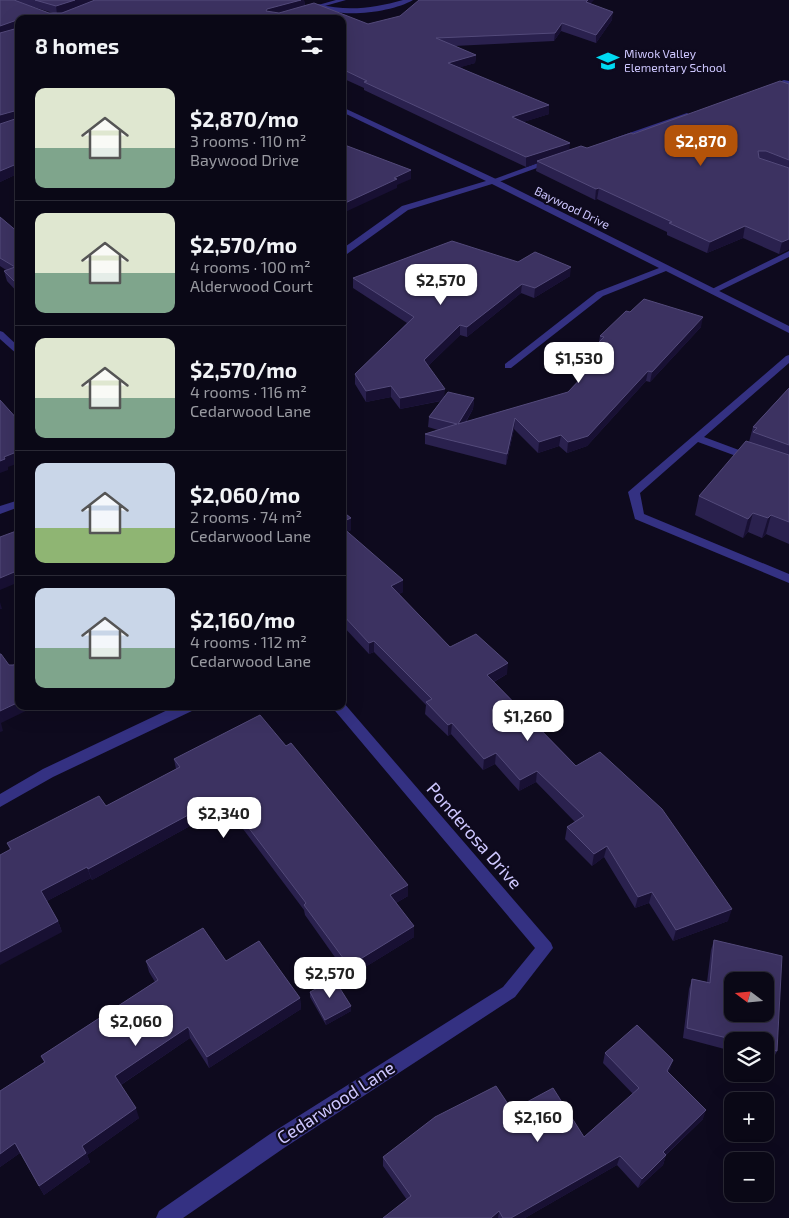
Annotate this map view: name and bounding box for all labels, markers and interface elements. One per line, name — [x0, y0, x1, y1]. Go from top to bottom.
icon: filters — [298, 31, 326, 59]
text: 8 homes — [35, 33, 119, 58]
place label: Miwok Valley Elementary School — [624, 46, 727, 74]
school or university icon: Miwok Valley Elementary School — [595, 48, 621, 74]
text: $2,870/mo — [190, 106, 299, 131]
icon: home — [75, 108, 135, 168]
pin: $2,870 — [660, 124, 742, 167]
text: 3 rooms · 110 m² — [190, 131, 307, 150]
text: $2,870 — [676, 131, 726, 150]
text: Baywood Drive — [190, 150, 299, 169]
street label: Baywood Drive — [533, 183, 612, 231]
text: $2,570/mo — [190, 232, 297, 257]
icon: home — [75, 233, 135, 293]
text: 4 rooms · 100 m² — [190, 257, 311, 276]
pin: $2,570 — [400, 264, 482, 306]
text: $2,570 — [416, 270, 466, 289]
text: Alderwood Court — [190, 276, 313, 295]
pin: $1,530 — [538, 342, 620, 384]
text: $1,530 — [555, 348, 603, 367]
text: $2,570/mo — [190, 357, 297, 382]
icon: home — [75, 358, 135, 418]
text: 4 rooms · 116 m² — [190, 382, 307, 401]
text: Cedarwood Lane — [190, 401, 311, 420]
text: $2,060/mo — [190, 482, 300, 507]
icon: home — [75, 483, 135, 543]
text: 2 rooms · 74 m² — [190, 507, 302, 526]
text: Cedarwood Lane — [190, 526, 311, 545]
text: $2,160/mo — [190, 607, 295, 632]
icon: home — [75, 608, 135, 668]
text: 4 rooms · 112 m² — [190, 632, 307, 651]
text: Cedarwood Lane — [190, 651, 311, 670]
pin: $1,260 — [487, 700, 569, 742]
text: $1,260 — [504, 706, 552, 725]
street label: Ponderosa Drive — [422, 778, 527, 893]
pin: $2,340 — [183, 796, 265, 839]
text: $2,340 — [198, 803, 250, 822]
pin: $2,570 — [289, 956, 371, 999]
text: $2,570 — [305, 963, 355, 982]
north arrow — [724, 972, 774, 1022]
map controls — [724, 972, 774, 1202]
pin: $2,060 — [95, 1004, 177, 1047]
text: $2,060 — [110, 1011, 162, 1030]
button: layers — [724, 1032, 774, 1082]
street label: Cedarwood Lane — [272, 1056, 399, 1148]
button: + — [724, 1092, 774, 1142]
pin: $2,160 — [497, 1100, 579, 1143]
text: $2,160 — [514, 1107, 562, 1126]
button: − — [724, 1152, 774, 1202]

